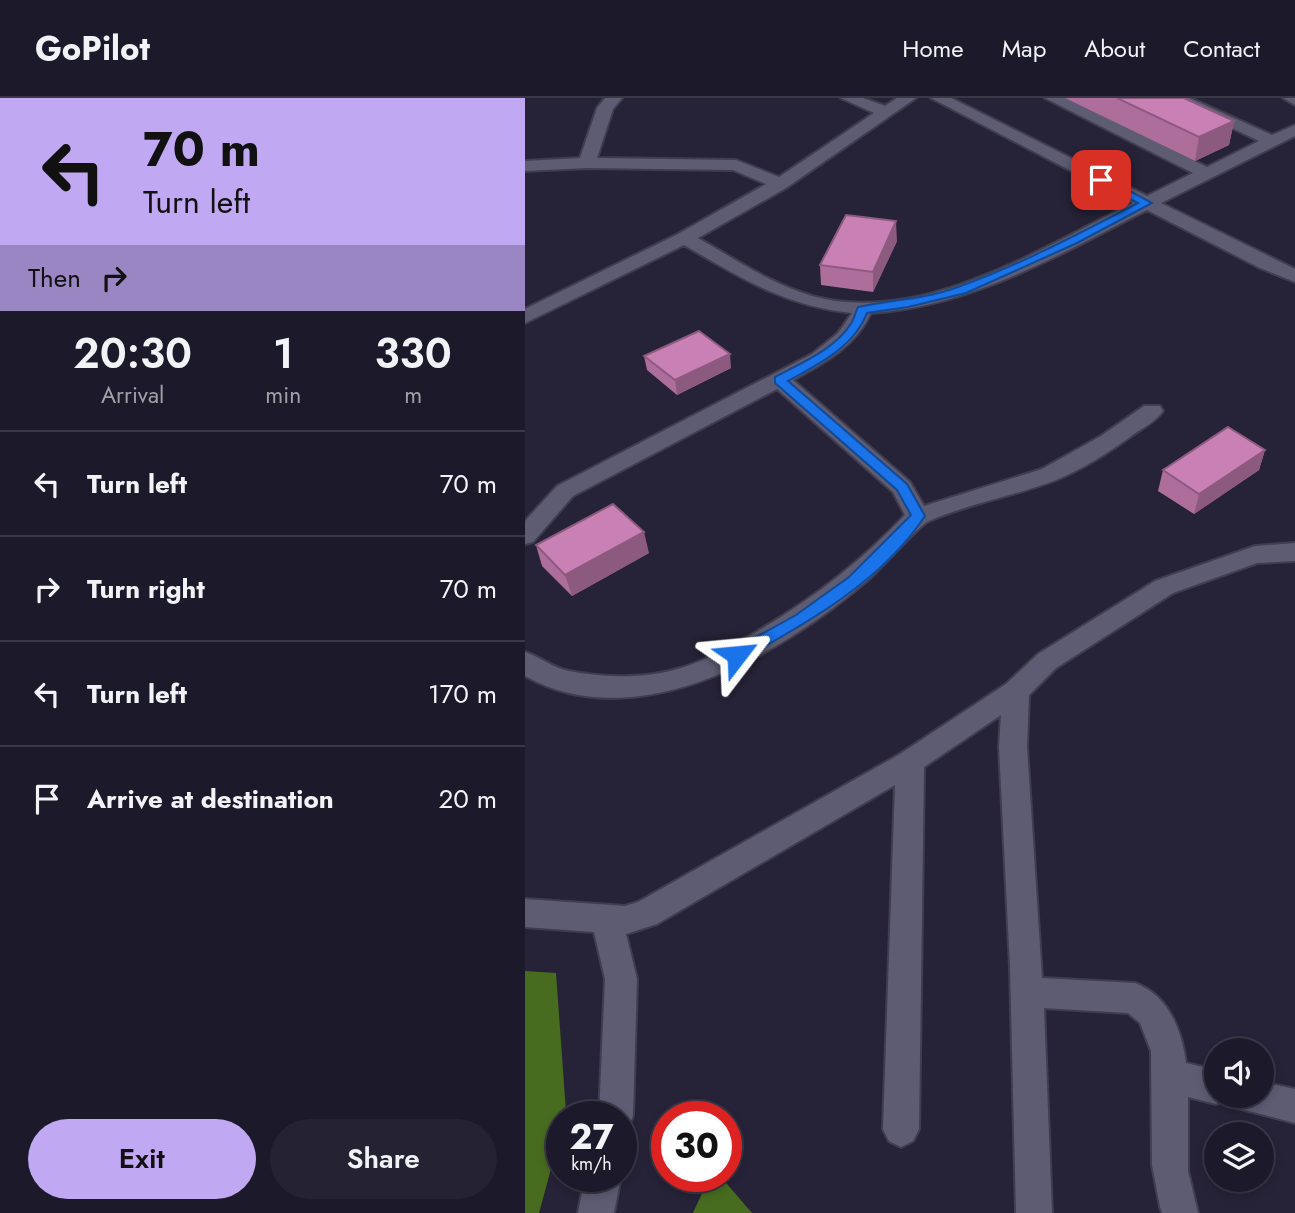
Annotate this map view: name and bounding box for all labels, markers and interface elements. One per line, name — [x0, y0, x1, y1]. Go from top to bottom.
text: GoPilot — [35, 25, 150, 72]
text: Home — [902, 31, 964, 66]
text: Map — [1002, 31, 1046, 66]
text: About — [1084, 31, 1145, 66]
text: Contact — [1183, 31, 1260, 66]
text: 70 m — [143, 114, 260, 184]
icon: left — [28, 126, 119, 217]
pin — [1071, 150, 1131, 210]
icon: arrive — [1082, 161, 1120, 199]
text: Turn left — [143, 179, 250, 225]
text: Then — [28, 259, 81, 297]
icon: right — [95, 259, 133, 297]
text: 20:30 — [73, 323, 192, 384]
text: 1 — [273, 323, 294, 384]
text: 330 — [375, 323, 452, 384]
text: Arrival — [101, 378, 164, 412]
text: min — [265, 378, 301, 412]
text: m — [404, 378, 422, 412]
icon: left — [28, 465, 66, 503]
text: Turn left — [87, 465, 187, 503]
text: 70 m — [440, 465, 497, 503]
icon: right — [28, 570, 66, 608]
text: Turn right — [87, 570, 205, 608]
text: 70 m — [440, 570, 497, 608]
position arrow — [700, 618, 774, 692]
icon: left — [28, 675, 66, 713]
text: Turn left — [87, 675, 187, 713]
text: 170 m — [428, 675, 497, 713]
icon: arrive — [28, 780, 66, 818]
text: Arrive at destination — [87, 780, 334, 818]
text: 20 m — [439, 780, 497, 818]
map controls — [1204, 1038, 1274, 1192]
button: sound — [1204, 1038, 1274, 1108]
speed limit sign: 30 — [651, 1101, 742, 1192]
text: 27 — [569, 1112, 614, 1162]
button: Exit — [28, 1119, 256, 1199]
button: Share — [270, 1119, 497, 1199]
button: layers — [1204, 1122, 1274, 1192]
text: km/h — [571, 1151, 612, 1177]

